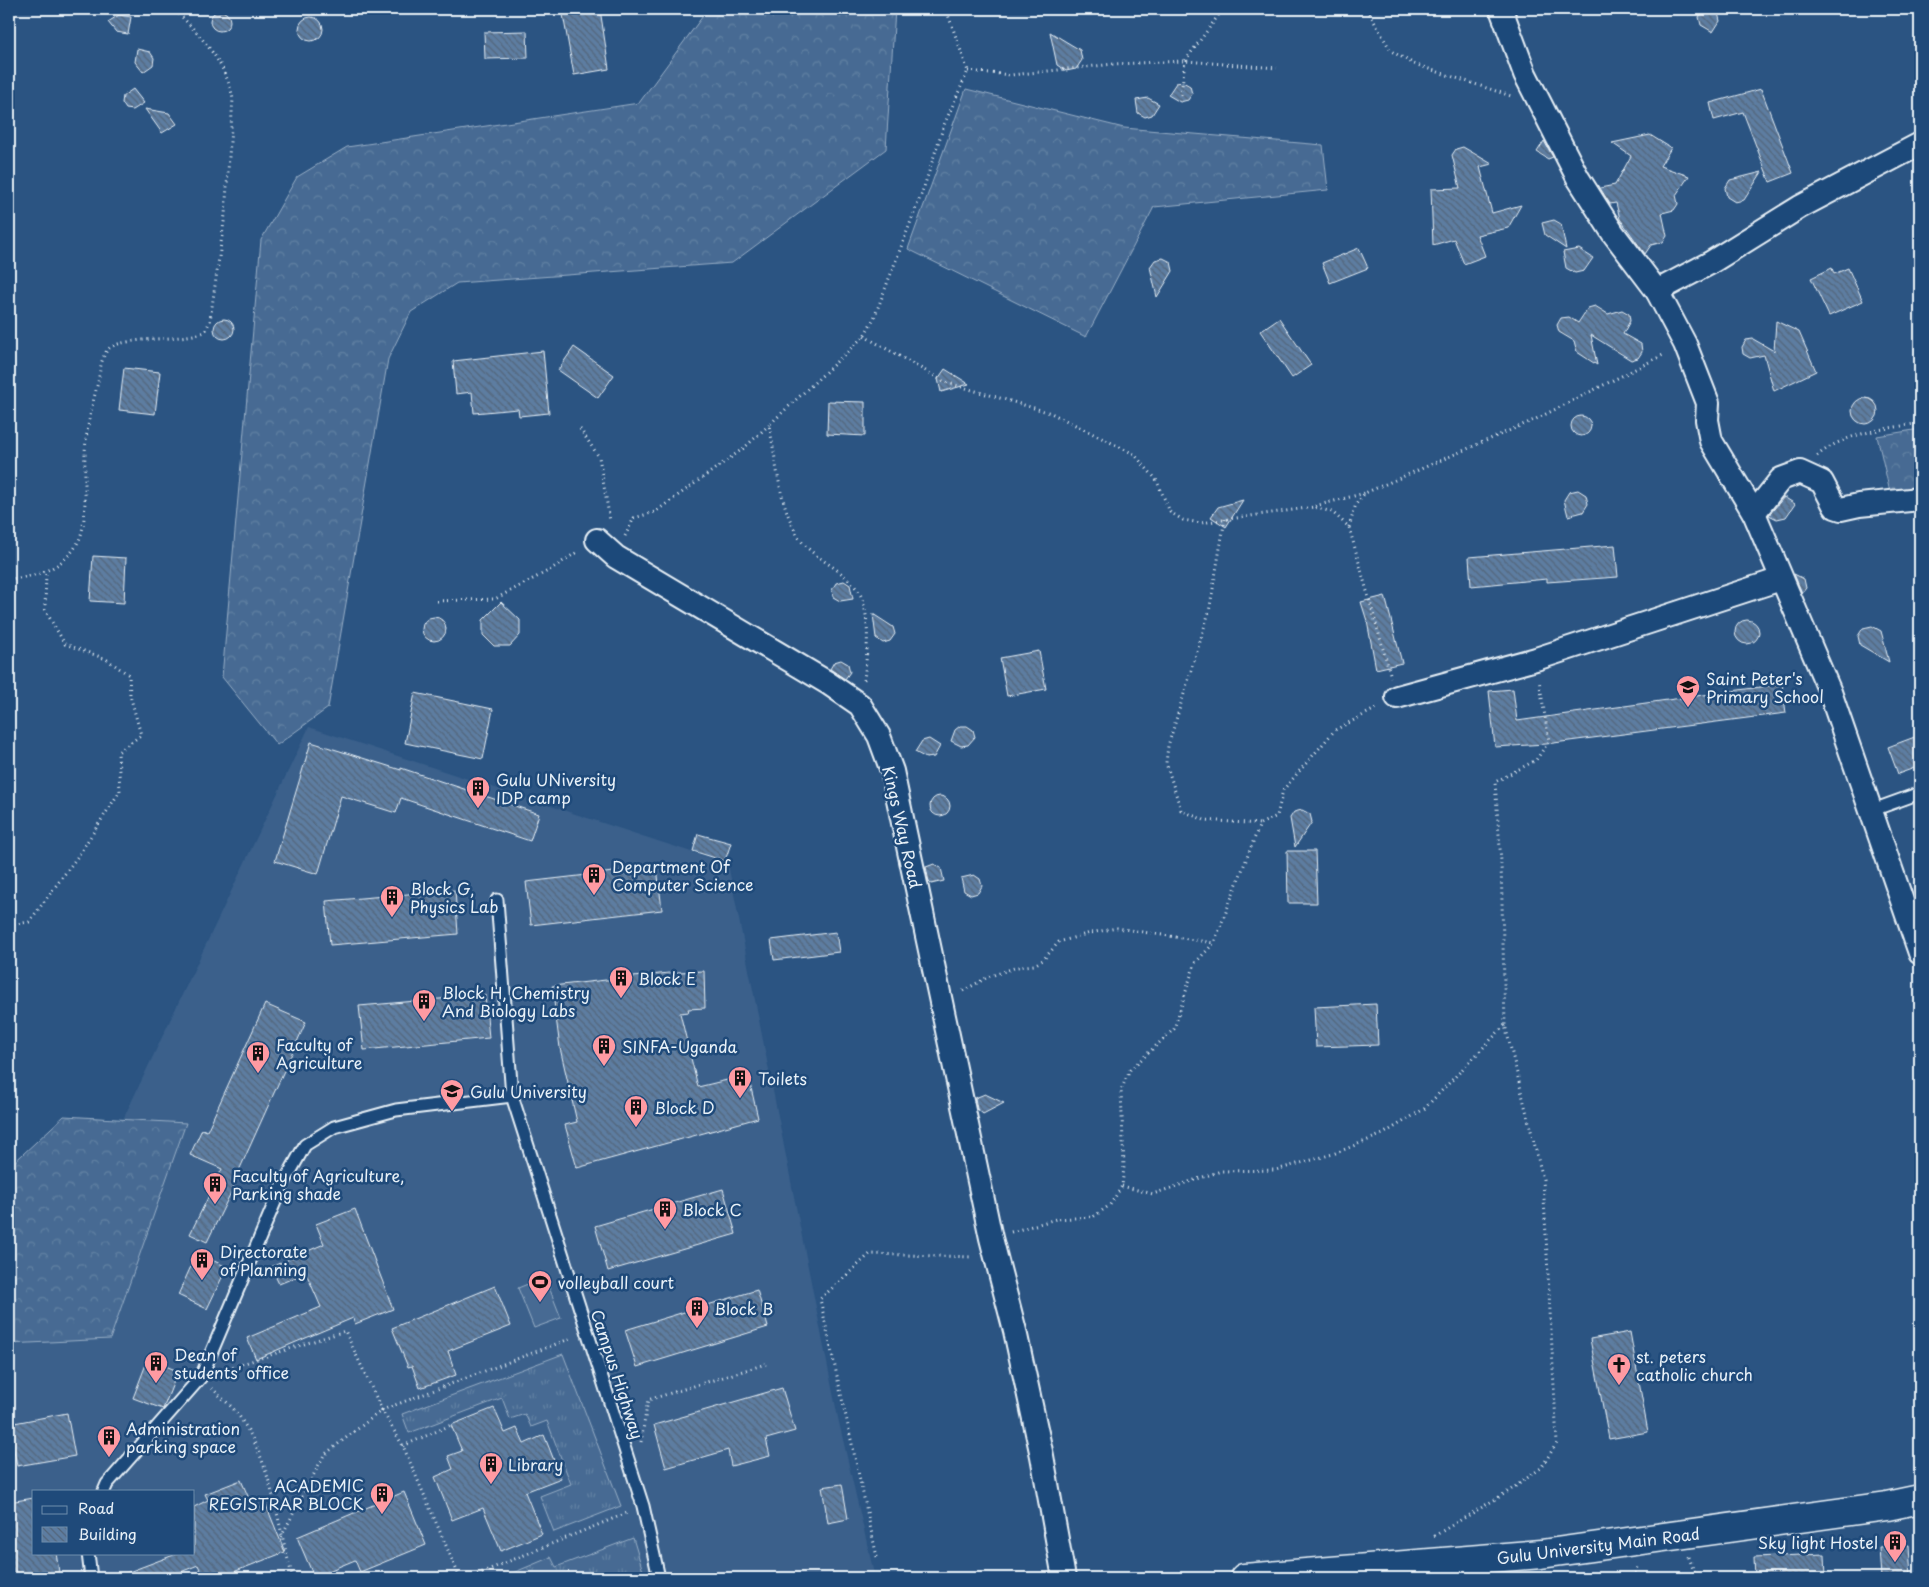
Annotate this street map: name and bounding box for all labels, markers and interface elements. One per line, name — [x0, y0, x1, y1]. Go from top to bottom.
place label: Saint Peter's Primary School — [1706, 666, 1824, 708]
school or university icon: Saint Peter's Primary School — [1675, 674, 1701, 708]
street label: Kings Way Road — [877, 763, 929, 891]
place label: Gulu UNiversity IDP camp — [496, 767, 616, 809]
building icon: Gulu UNiversity IDP camp — [465, 775, 491, 809]
place label: Department Of Computer Science — [612, 854, 754, 896]
building icon: Department Of Computer Science — [581, 862, 607, 896]
place label: Block G, Physics Lab — [410, 876, 498, 918]
building icon: Block G, Physics Lab — [379, 884, 405, 918]
building icon: Block E — [608, 965, 634, 999]
place label: Block E — [638, 966, 696, 990]
place label: Block H, Chemistry And Biology Labs — [442, 980, 590, 1022]
building icon: Block H, Chemistry And Biology Labs — [411, 988, 437, 1022]
place label: Faculty of Agriculture — [276, 1032, 363, 1074]
building icon: SINFA-Uganda — [591, 1033, 617, 1067]
place label: SINFA-Uganda — [622, 1034, 737, 1058]
building icon: Faculty of Agriculture — [245, 1040, 271, 1074]
building icon: Toilets — [727, 1065, 753, 1099]
place label: Toilets — [758, 1066, 807, 1090]
school or university icon: Gulu University — [439, 1078, 465, 1112]
place label: Gulu University — [470, 1079, 587, 1103]
building icon: Block D — [623, 1094, 649, 1128]
place label: Block D — [654, 1095, 715, 1119]
place label: Faculty of Agriculture, Parking shade — [232, 1163, 404, 1205]
building icon: Faculty of Agriculture, Parking shade — [202, 1171, 228, 1205]
building icon: Block C — [652, 1196, 678, 1230]
place label: Block C — [682, 1197, 742, 1221]
place label: Directorate of Planning — [220, 1239, 308, 1281]
building icon: Directorate of Planning — [189, 1247, 215, 1281]
sports icon: volleyball court — [527, 1269, 553, 1303]
place label: volleyball court — [558, 1270, 674, 1294]
building icon: Block B — [684, 1295, 710, 1329]
place label: Block B — [714, 1296, 773, 1320]
street label: Campus Highway — [586, 1306, 650, 1442]
place label: Dean of students' office — [174, 1342, 289, 1384]
place label: st. peters catholic church — [1636, 1344, 1753, 1386]
building icon: Dean of students' office — [143, 1350, 169, 1384]
church icon: st. peters catholic church — [1606, 1352, 1632, 1386]
place label: Administration parking space — [126, 1416, 240, 1458]
building icon: Administration parking space — [96, 1424, 122, 1458]
building icon: Library — [478, 1451, 504, 1485]
place label: Library — [508, 1452, 563, 1476]
place label: ACADEMIC REGISTRAR BLOCK — [209, 1473, 364, 1515]
building icon: ACADEMIC REGISTRAR BLOCK — [369, 1481, 395, 1515]
legend — [32, 1490, 195, 1554]
text: Road — [78, 1496, 114, 1519]
street label: Gulu University Main Road — [1495, 1521, 1701, 1569]
text: Building — [78, 1522, 137, 1545]
building icon: Sky light Hostel — [1882, 1529, 1908, 1563]
place label: Sky light Hostel — [1758, 1530, 1878, 1554]

